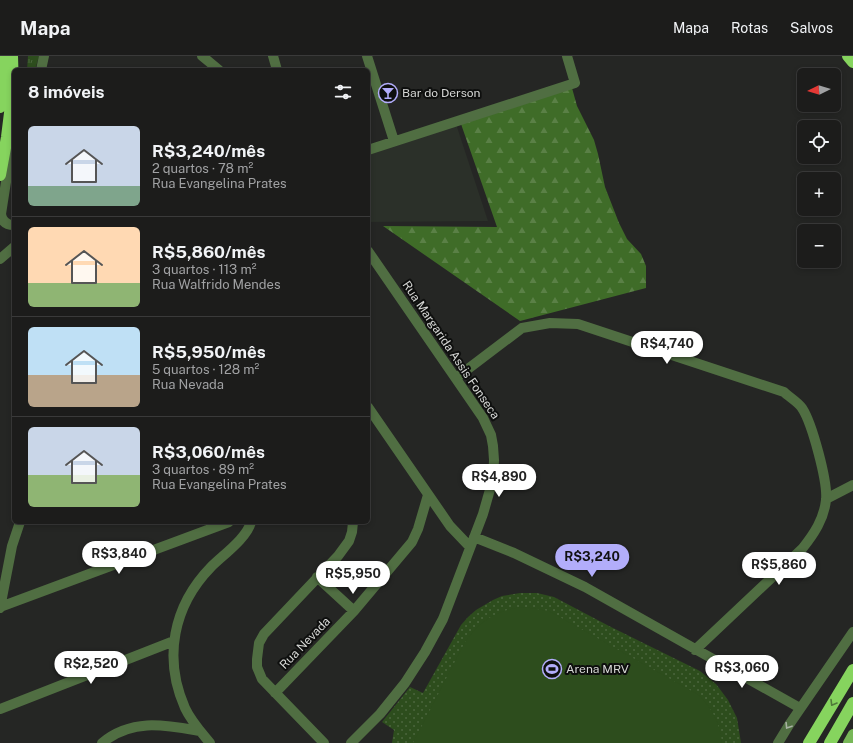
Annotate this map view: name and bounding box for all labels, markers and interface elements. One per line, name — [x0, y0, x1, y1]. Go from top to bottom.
text: Mapa — [20, 17, 70, 39]
text: Mapa — [673, 20, 709, 36]
text: Rotas — [731, 20, 768, 36]
text: Salvos — [790, 20, 833, 36]
north arrow — [797, 68, 841, 112]
map controls — [797, 68, 841, 268]
icon: filters — [332, 81, 354, 103]
text: 8 imóveis — [28, 82, 104, 102]
bar icon: Bar do Derson — [377, 82, 399, 104]
place label: Bar do Derson — [402, 86, 481, 100]
button: locate — [797, 120, 841, 164]
text: R$3,240/mês — [152, 141, 265, 161]
icon: home — [60, 142, 108, 190]
text: 2 quartos · 78 m² — [152, 161, 253, 176]
button: + — [797, 172, 841, 216]
text: Rua Evangelina Prates — [152, 176, 287, 191]
button: − — [797, 224, 841, 268]
text: R$5,860/mês — [152, 242, 266, 262]
icon: home — [60, 243, 108, 291]
text: 3 quartos · 113 m² — [152, 262, 256, 277]
text: Rua Walfrido Mendes — [152, 277, 281, 292]
street label: Rua Margarida Assis Fonseca — [399, 278, 503, 422]
pin: R$4,740 — [630, 331, 704, 365]
text: R$4,740 — [640, 336, 694, 351]
text: R$5,950/mês — [152, 342, 266, 362]
icon: home — [60, 343, 108, 391]
text: 5 quartos · 128 m² — [152, 362, 259, 377]
text: Rua Nevada — [152, 377, 224, 392]
text: R$3,060/mês — [152, 442, 265, 462]
icon: home — [60, 443, 108, 491]
text: 3 quartos · 89 m² — [152, 462, 254, 477]
pin: R$4,890 — [462, 464, 536, 498]
text: R$4,890 — [471, 469, 527, 484]
text: Rua Evangelina Prates — [152, 477, 287, 492]
pin: R$3,840 — [82, 541, 156, 575]
pin: R$3,240 — [555, 544, 629, 578]
text: R$3,840 — [91, 546, 147, 561]
text: R$3,240 — [564, 549, 620, 564]
pin: R$5,860 — [742, 552, 816, 586]
text: R$5,860 — [751, 557, 807, 572]
pin: R$5,950 — [316, 561, 390, 595]
text: R$5,950 — [325, 566, 381, 581]
street label: Rua Nevada — [277, 614, 333, 672]
pin: R$2,520 — [54, 651, 128, 685]
pin: R$3,060 — [705, 655, 779, 689]
text: R$2,520 — [63, 656, 119, 671]
sports icon: Arena MRV — [541, 658, 563, 680]
text: R$3,060 — [714, 660, 770, 675]
place label: Arena MRV — [566, 662, 629, 676]
one-way arrow — [830, 699, 837, 706]
one-way arrow — [785, 722, 793, 729]

